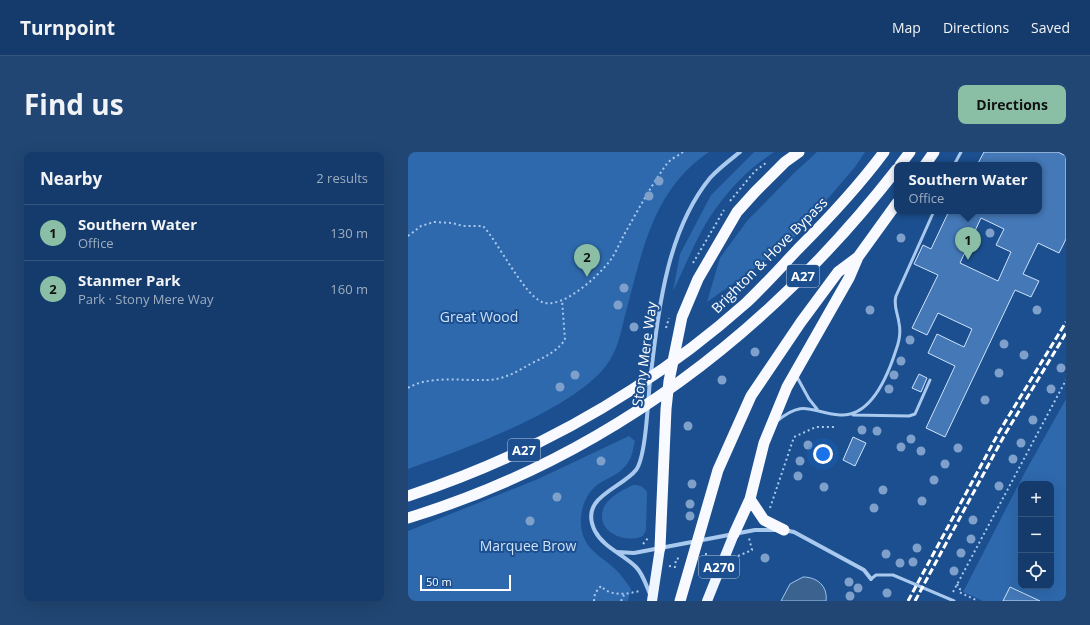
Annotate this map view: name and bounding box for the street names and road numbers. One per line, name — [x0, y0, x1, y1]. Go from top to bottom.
street label: Brighton & Hove Bypass — [707, 193, 831, 317]
road number: A27 — [787, 265, 819, 287]
street label: Stony Mere Way — [627, 299, 661, 408]
road number: A27 — [508, 439, 540, 461]
road number: A270 — [699, 556, 739, 578]

